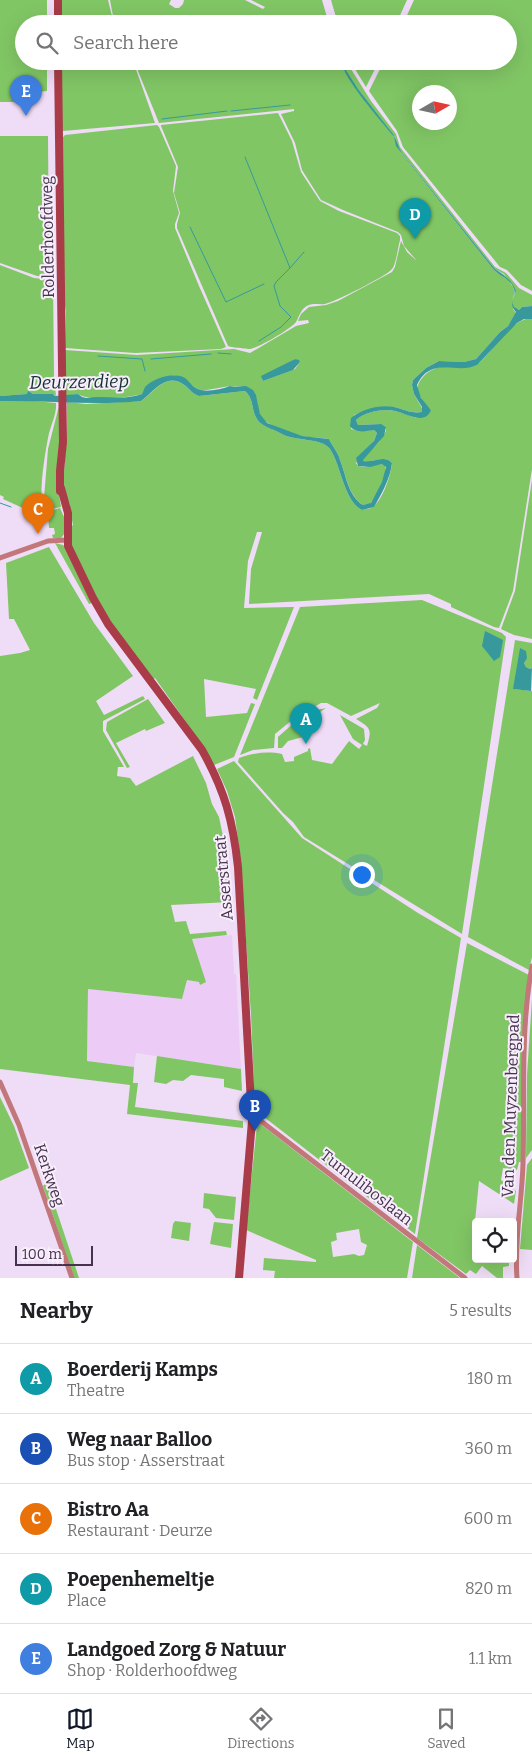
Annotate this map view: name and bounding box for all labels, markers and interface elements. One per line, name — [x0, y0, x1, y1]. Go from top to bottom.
search box — [15, 15, 517, 70]
icon: search — [33, 29, 61, 57]
text: Search here — [73, 31, 178, 54]
pin: E — [10, 75, 42, 116]
north arrow — [412, 85, 457, 130]
street label: Rolderhoofdweg — [37, 176, 58, 298]
pin: D — [399, 198, 431, 239]
water label: Deurzerdiep — [29, 370, 129, 394]
pin: C — [22, 493, 54, 534]
pin: A — [290, 703, 322, 744]
street label: Asserstraat — [210, 834, 237, 921]
your location — [349, 862, 375, 888]
street label: Van den Muyzenbergpad — [498, 1014, 523, 1198]
pin: B — [239, 1090, 271, 1131]
street label: Kerkweg — [30, 1141, 69, 1209]
street label: Tumuliboslaan — [317, 1146, 417, 1229]
map controls — [472, 1218, 517, 1263]
button: locate — [472, 1218, 517, 1263]
scale bar — [15, 1243, 92, 1266]
text: 100 m — [22, 1246, 62, 1263]
text: Nearby — [20, 1298, 93, 1324]
text: 5 results — [449, 1301, 512, 1320]
text: Boerderij Kamps — [67, 1358, 218, 1381]
text: A — [30, 1369, 42, 1388]
text: 180 m — [467, 1369, 512, 1388]
text: Theatre — [67, 1381, 125, 1400]
text: Weg naar Balloo — [67, 1428, 212, 1451]
text: B — [31, 1439, 41, 1458]
text: 360 m — [465, 1439, 512, 1458]
text: Bus stop · Asserstraat — [67, 1451, 225, 1470]
text: Bistro Aa — [67, 1498, 149, 1521]
text: C — [31, 1509, 41, 1528]
text: 600 m — [464, 1509, 512, 1528]
text: Restaurant · Deurze — [67, 1521, 212, 1540]
text: Poepenhemeltje — [67, 1568, 214, 1591]
text: D — [30, 1579, 42, 1598]
text: 820 m — [465, 1579, 512, 1598]
text: Place — [67, 1591, 106, 1610]
text: Landgoed Zorg & Natuur — [67, 1638, 286, 1661]
text: E — [31, 1649, 41, 1668]
text: 1.1 km — [469, 1649, 512, 1668]
text: Shop · Rolderhoofdweg — [67, 1661, 237, 1680]
tab: Map — [66, 1705, 95, 1752]
tab: Directions — [227, 1705, 295, 1752]
tab: Saved — [427, 1705, 466, 1752]

